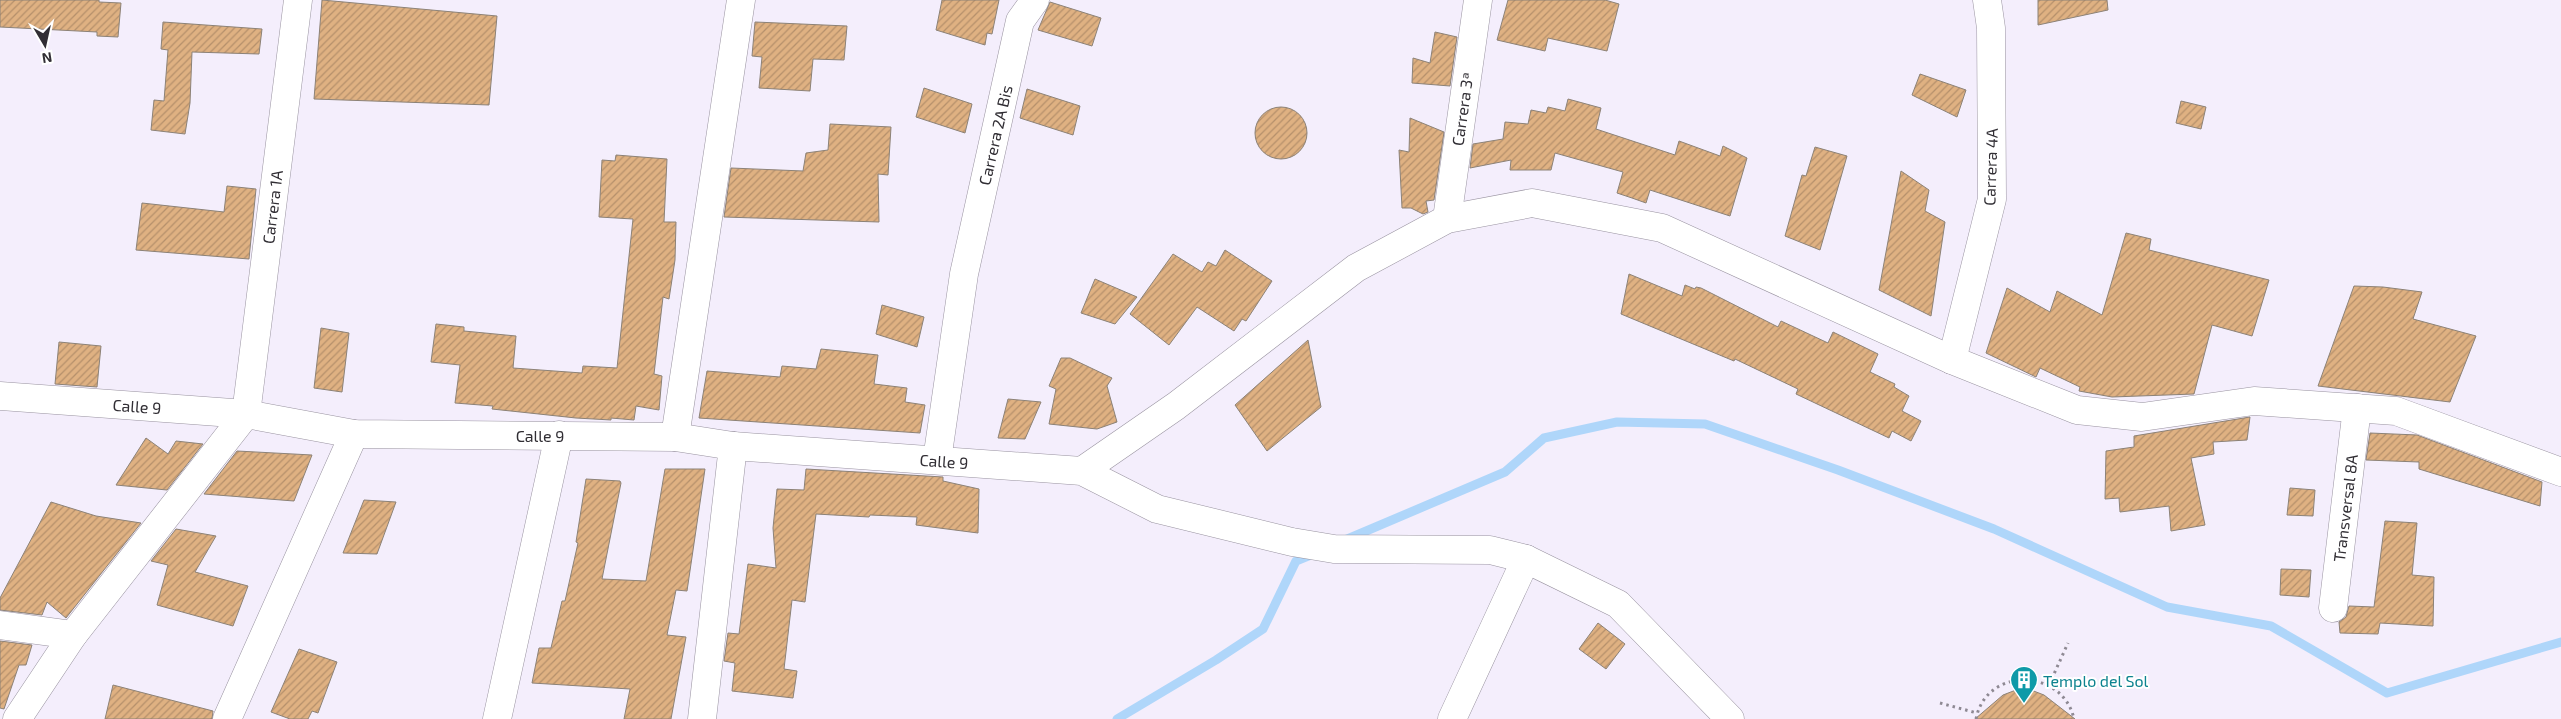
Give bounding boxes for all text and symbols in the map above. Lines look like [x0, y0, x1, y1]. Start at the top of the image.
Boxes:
north arrow [20, 20, 70, 70]
text: N [41, 49, 53, 68]
street label: Carrera 3ª [1447, 71, 1477, 147]
street label: Carrera 2A Bis [974, 83, 1016, 187]
street label: Carrera 4A [1979, 128, 2001, 206]
street label: Carrera 1A [258, 169, 286, 245]
street label: Calle 9 [112, 395, 162, 417]
street label: Calle 9 [516, 426, 564, 445]
street label: Calle 9 [919, 450, 969, 472]
street label: Transversal 8A [2329, 453, 2361, 563]
building icon: Templo del Sol [2009, 665, 2039, 704]
place label: Templo del Sol [2043, 671, 2149, 690]

